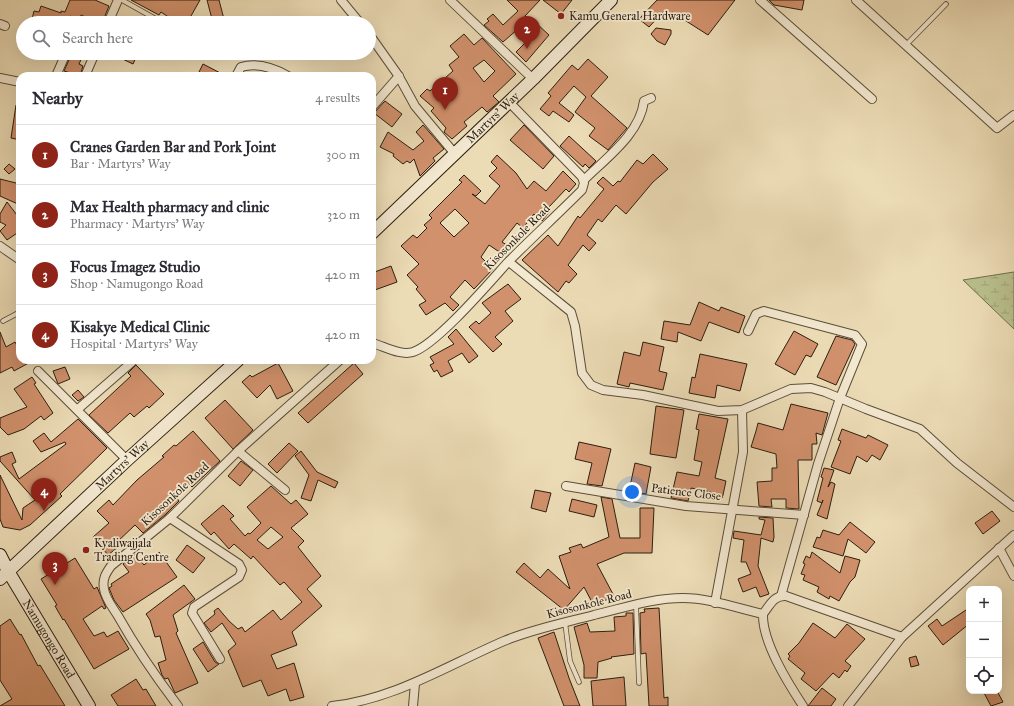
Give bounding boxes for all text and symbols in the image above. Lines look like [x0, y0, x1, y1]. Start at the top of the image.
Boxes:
place label: Kamu General Hardware [569, 9, 690, 23]
marker: Kamu General Hardware [556, 11, 566, 21]
search box [16, 16, 376, 60]
pin: 2 [514, 16, 540, 49]
icon: search [30, 27, 52, 49]
text: Search here [62, 29, 133, 47]
pin: 1 [432, 77, 458, 110]
text: Nearby [32, 88, 83, 109]
street label: Martyrs' Way [463, 89, 522, 146]
text: 4 results [315, 90, 360, 106]
text: Cranes Garden Bar and Pork Joint [70, 138, 276, 156]
text: 1 [42, 147, 48, 163]
text: 300 m [326, 147, 360, 163]
text: Bar · Martyrs' Way [70, 156, 171, 172]
text: Max Health pharmacy and clinic [70, 198, 269, 216]
street label: Kisosonkole Road [481, 201, 553, 273]
text: 2 [42, 207, 48, 223]
text: 320 m [327, 207, 360, 223]
text: Pharmacy · Martyrs' Way [70, 216, 205, 232]
text: Focus Imagez Studio [70, 258, 200, 276]
text: 3 [42, 267, 48, 283]
text: 420 m [325, 267, 360, 283]
text: Shop · Namugongo Road [70, 276, 203, 292]
text: Kisakye Medical Clinic [70, 318, 210, 336]
text: 4 [41, 327, 49, 343]
text: 420 m [325, 327, 360, 343]
text: Hospital · Martyrs' Way [70, 336, 198, 352]
street label: Martyrs' Way [92, 437, 152, 493]
street label: Kisosonkole Road [138, 459, 212, 529]
pin: 4 [31, 478, 57, 511]
street label: Patience Close [650, 481, 722, 503]
your location [622, 482, 642, 502]
place label: Kyaliwajjala Trading Centre [94, 536, 169, 565]
marker: Kyaliwajjala Trading Centre [81, 545, 91, 555]
pin: 3 [42, 552, 68, 585]
map controls [966, 586, 1002, 694]
button: + [966, 586, 1002, 622]
street label: Kisosonkole Road [545, 587, 633, 621]
street label: Namugongo Road [20, 597, 78, 681]
button: − [966, 622, 1002, 658]
button: locate [966, 658, 1002, 694]

